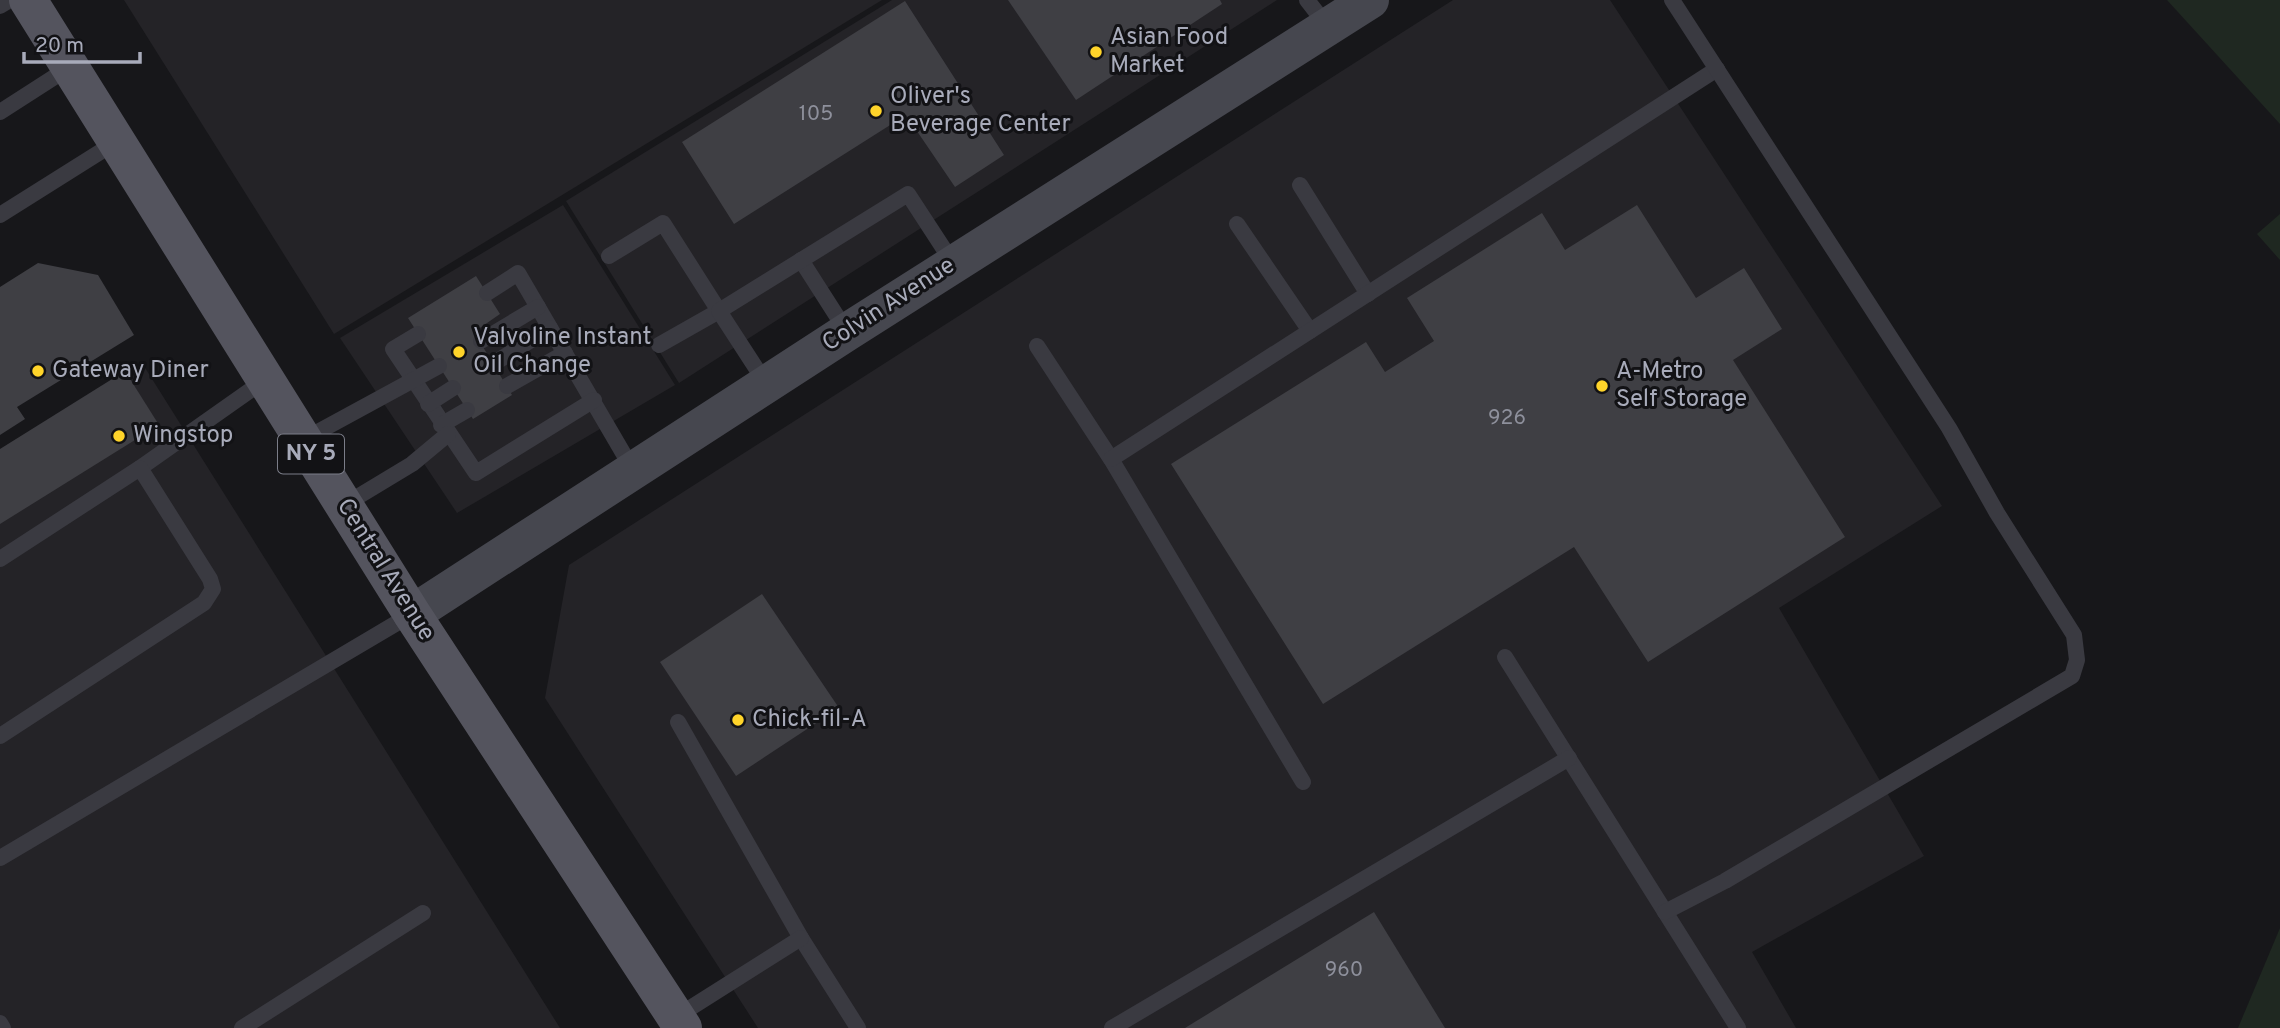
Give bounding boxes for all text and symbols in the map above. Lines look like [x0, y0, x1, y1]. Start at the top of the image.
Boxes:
scale bar [24, 21, 140, 65]
place label: Asian Food Market [1110, 23, 1228, 81]
text: 20 m [35, 33, 84, 60]
marker: Asian Food Market [1088, 44, 1104, 60]
place label: Oliver's Beverage Center [890, 82, 1071, 140]
house number: 105 [799, 101, 833, 128]
marker: Oliver's Beverage Center [868, 103, 884, 119]
street label: Colvin Avenue [817, 251, 961, 359]
place label: Valvoline Instant Oil Change [473, 323, 652, 381]
marker: Valvoline Instant Oil Change [451, 344, 467, 360]
place label: Gateway Diner [52, 356, 209, 386]
place label: A-Metro Self Storage [1616, 357, 1747, 415]
marker: Gateway Diner [30, 363, 46, 379]
marker: A-Metro Self Storage [1594, 378, 1610, 394]
house number: 926 [1488, 405, 1526, 432]
place label: Wingstop [133, 421, 233, 451]
marker: Wingstop [111, 428, 127, 444]
road number: NY 5 [278, 435, 344, 474]
street label: Central Avenue [329, 493, 441, 647]
place label: Chick-fil-A [752, 705, 867, 735]
marker: Chick-fil-A [730, 712, 746, 728]
house number: 960 [1325, 957, 1363, 984]

